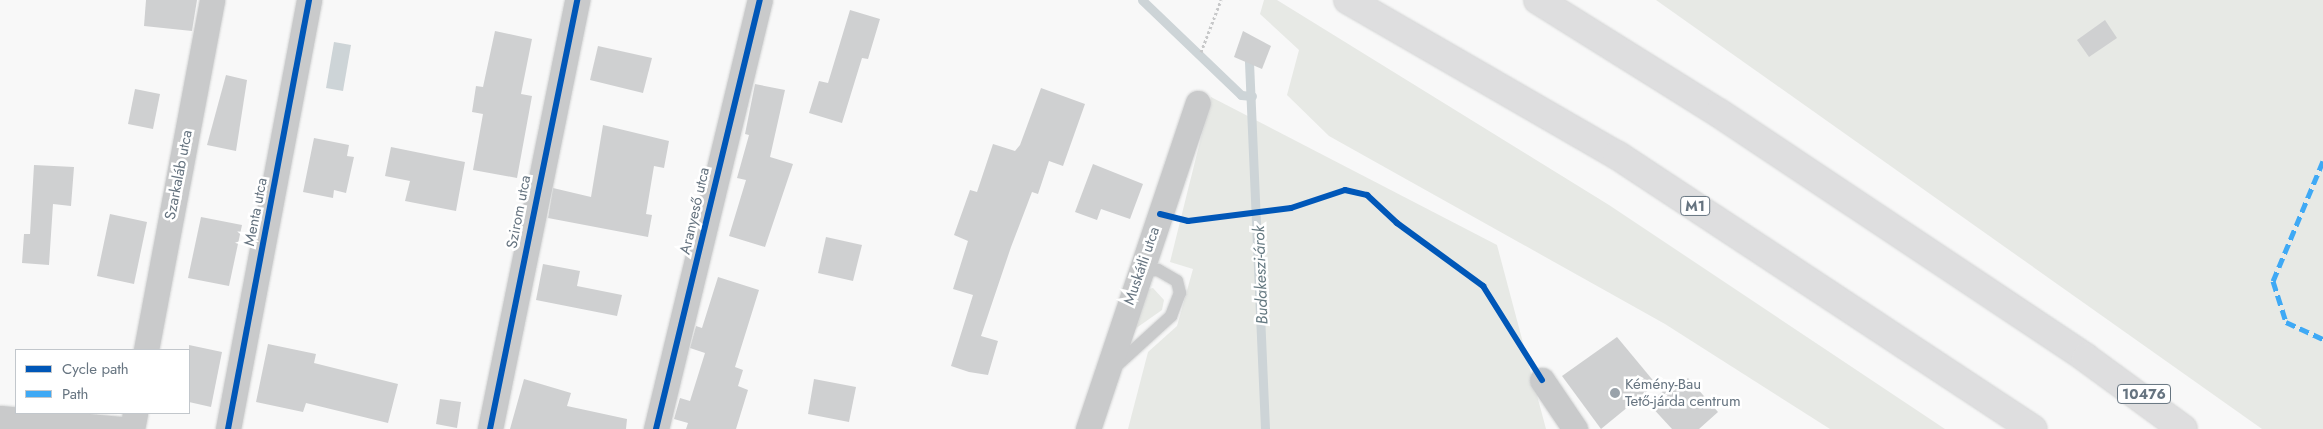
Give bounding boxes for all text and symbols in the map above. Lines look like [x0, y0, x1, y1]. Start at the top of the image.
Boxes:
street label: Szarkaláb utca [161, 129, 197, 221]
street label: Aranyeső utca [676, 166, 714, 256]
street label: Szirom utca [503, 174, 535, 250]
street label: Menta utca [241, 176, 271, 248]
road number: M1 [1680, 195, 1710, 218]
street label: Muskátli utca [1120, 225, 1164, 307]
water label: Budakeszi-árok [1250, 225, 1272, 325]
legend [15, 349, 190, 414]
text: Cycle path [62, 358, 129, 380]
place label: Kémény-Bau Tető-járda centrum [1625, 375, 1741, 410]
road number: 10476 [2116, 382, 2172, 406]
text: Path [62, 383, 88, 405]
marker: Kémény-Bau Tető-járda centrum [1609, 387, 1621, 399]

